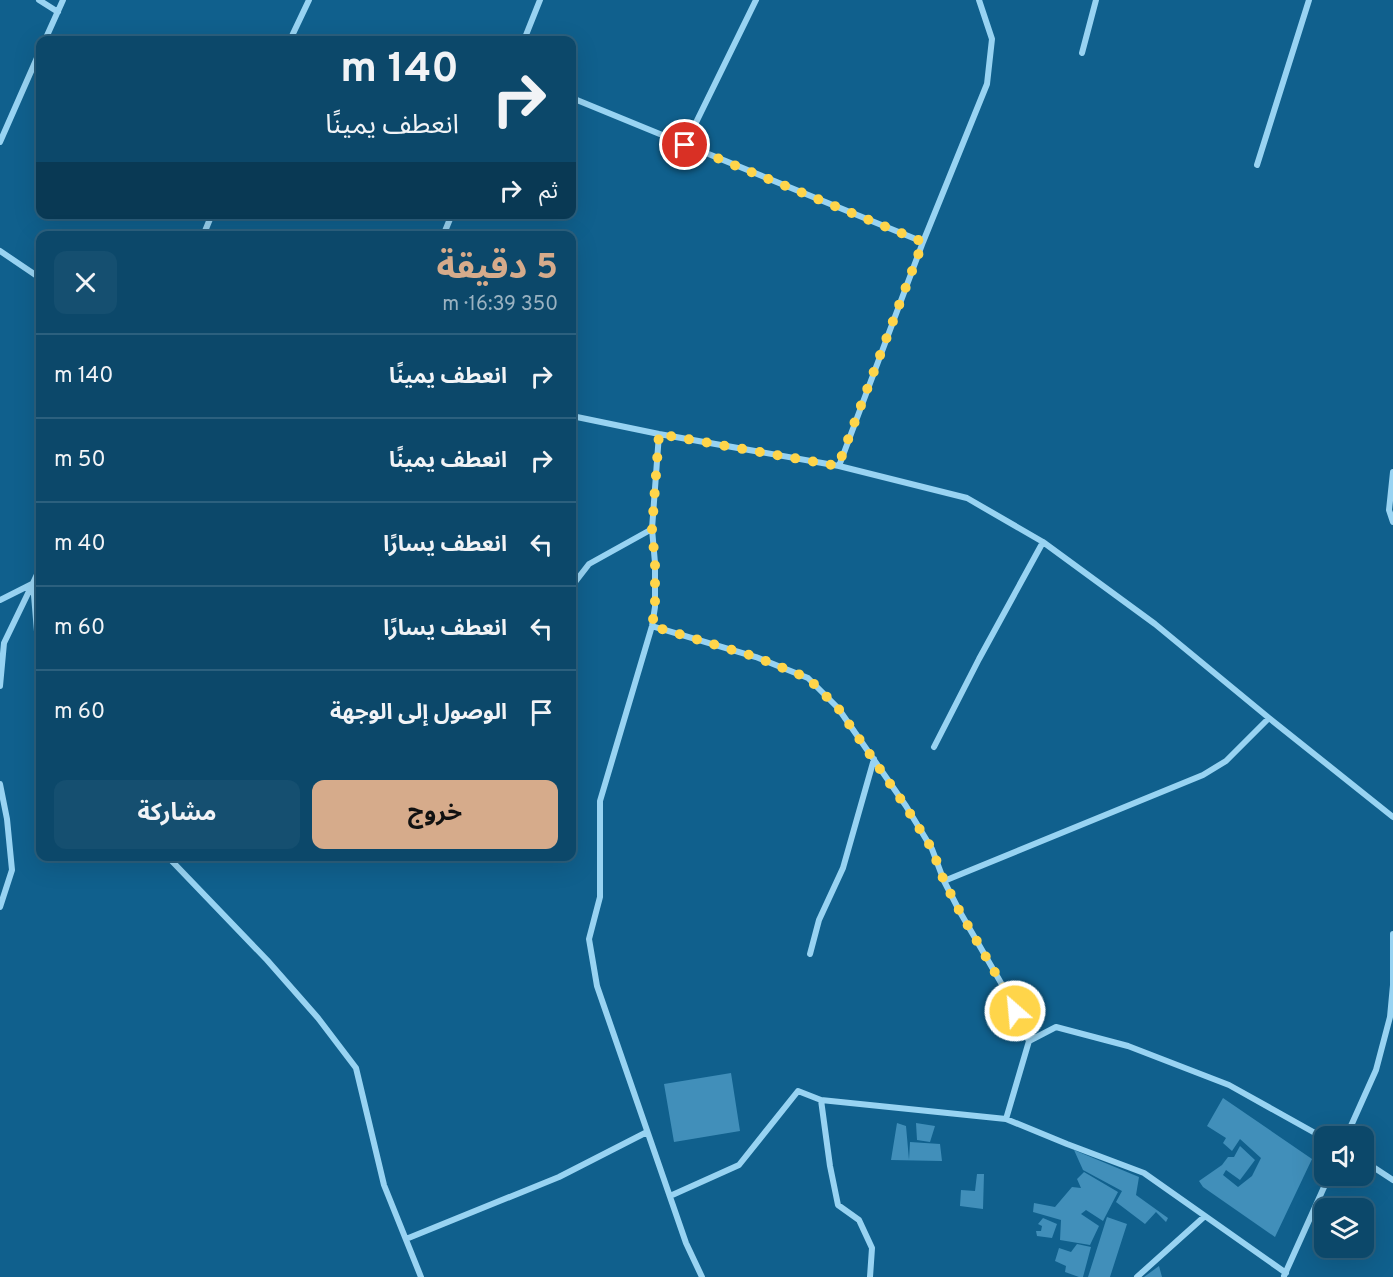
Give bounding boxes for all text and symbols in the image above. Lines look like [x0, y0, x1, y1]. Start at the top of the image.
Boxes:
text: 140 m [340, 44, 459, 97]
icon: right [480, 60, 558, 138]
text: انعطف يمينًا [325, 109, 459, 143]
pin [659, 119, 710, 170]
icon: arrive [668, 128, 701, 161]
icon: right [494, 174, 527, 207]
text: ثم [539, 179, 558, 206]
text: 5 دقيقة [436, 246, 558, 292]
button: close [54, 251, 117, 314]
text: 350 m · 16:39 [442, 292, 558, 318]
icon: right [525, 360, 558, 393]
text: 140 m [54, 363, 113, 390]
text: انعطف يمينًا [389, 364, 507, 391]
icon: right [525, 444, 558, 477]
text: 50 m [54, 447, 106, 474]
text: انعطف يمينًا [389, 448, 507, 475]
icon: left [525, 528, 558, 561]
text: 40 m [54, 531, 106, 558]
text: انعطف يسارًا [383, 532, 507, 559]
icon: left [525, 612, 558, 645]
text: 60 m [54, 615, 105, 642]
text: انعطف يسارًا [383, 616, 507, 643]
icon: arrive [525, 696, 558, 729]
text: 60 m [54, 699, 105, 726]
text: الوصول إلى الوجهة [330, 700, 507, 727]
button: مشاركة [54, 780, 300, 849]
button: خروج [312, 780, 558, 849]
position arrow [983, 979, 1047, 1043]
map controls [1314, 1126, 1374, 1258]
button: sound [1314, 1126, 1374, 1186]
button: layers [1314, 1198, 1374, 1258]

